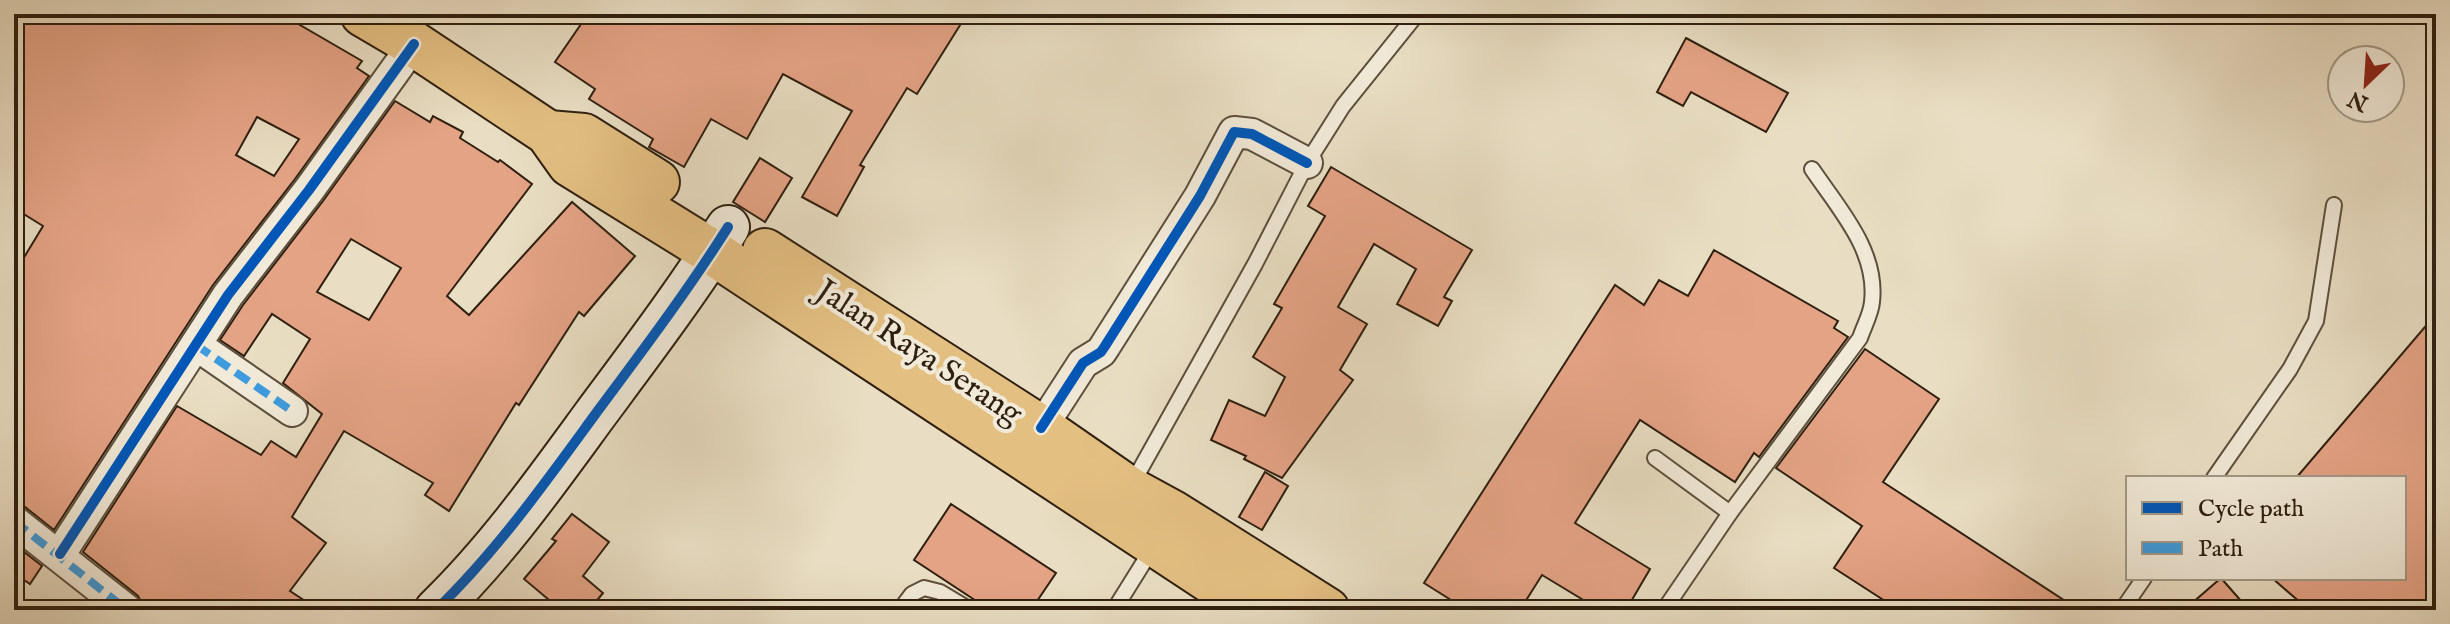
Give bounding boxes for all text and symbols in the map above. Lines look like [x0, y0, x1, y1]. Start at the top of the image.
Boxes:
north arrow [2326, 44, 2406, 124]
text: N [2344, 84, 2374, 117]
street label: Jalan Raya Serang [805, 270, 1030, 435]
legend [2126, 476, 2406, 580]
text: Cycle path [2198, 494, 2304, 525]
text: Path [2198, 534, 2243, 565]

